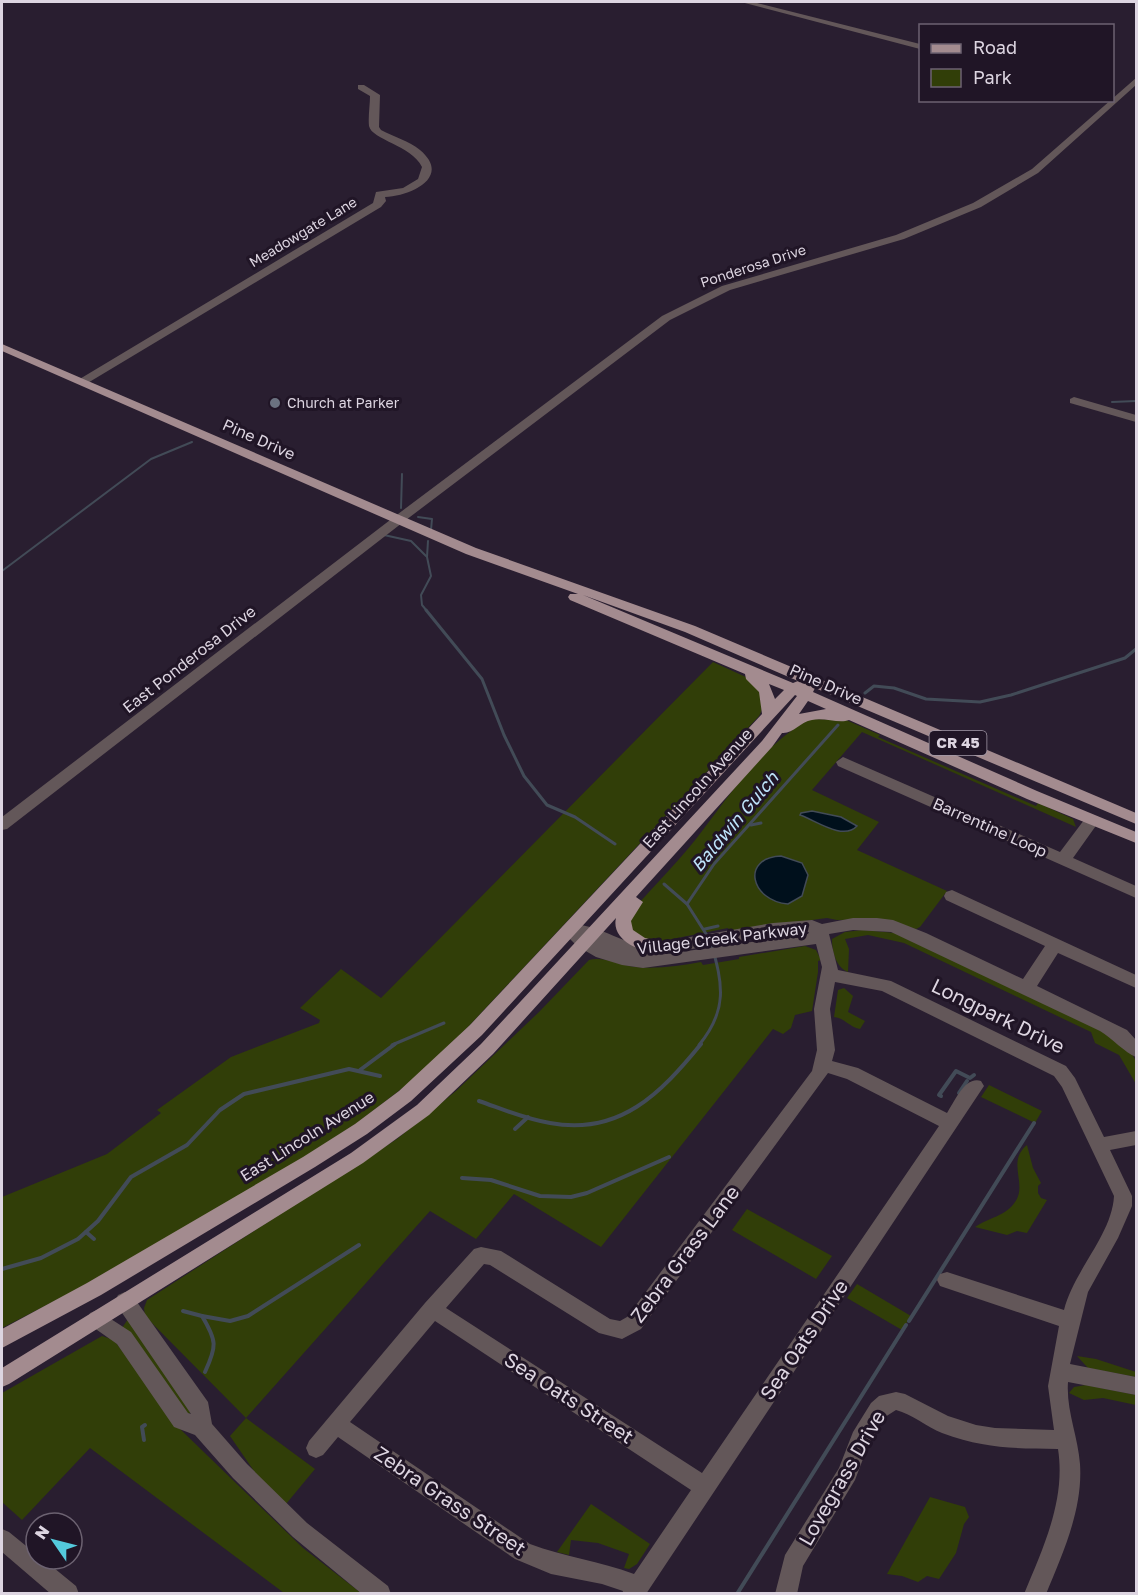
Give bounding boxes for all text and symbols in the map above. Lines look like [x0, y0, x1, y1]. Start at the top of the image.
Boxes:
legend [919, 24, 1114, 102]
text: Road [973, 36, 1017, 58]
text: Park [973, 66, 1012, 88]
street label: Meadowgate Lane [246, 193, 360, 270]
street label: Ponderosa Drive [698, 240, 808, 291]
place label: Church at Parker [287, 394, 400, 411]
marker: Church at Parker [268, 396, 282, 410]
street label: Pine Drive [220, 414, 298, 464]
street label: East Ponderosa Drive [119, 601, 259, 717]
street label: Pine Drive [787, 659, 865, 709]
street label: East Lincoln Avenue [638, 724, 756, 852]
road number: CR 45 [930, 731, 986, 755]
water label: Baldwin Gulch [686, 766, 783, 876]
street label: Barrentine Loop [930, 793, 1050, 861]
street label: Village Creek Parkway [636, 918, 808, 958]
street label: Longpark Drive [928, 973, 1069, 1058]
street label: East Lincoln Avenue [236, 1087, 378, 1185]
street label: Zebra Grass Lane [625, 1180, 744, 1327]
street label: Sea Oats Drive [754, 1275, 852, 1404]
street label: Sea Oats Street [500, 1346, 639, 1448]
street label: Lovegrass Drive [793, 1406, 890, 1549]
street label: Zebra Grass Street [370, 1441, 531, 1560]
north arrow [24, 1511, 84, 1571]
text: N [30, 1522, 53, 1543]

